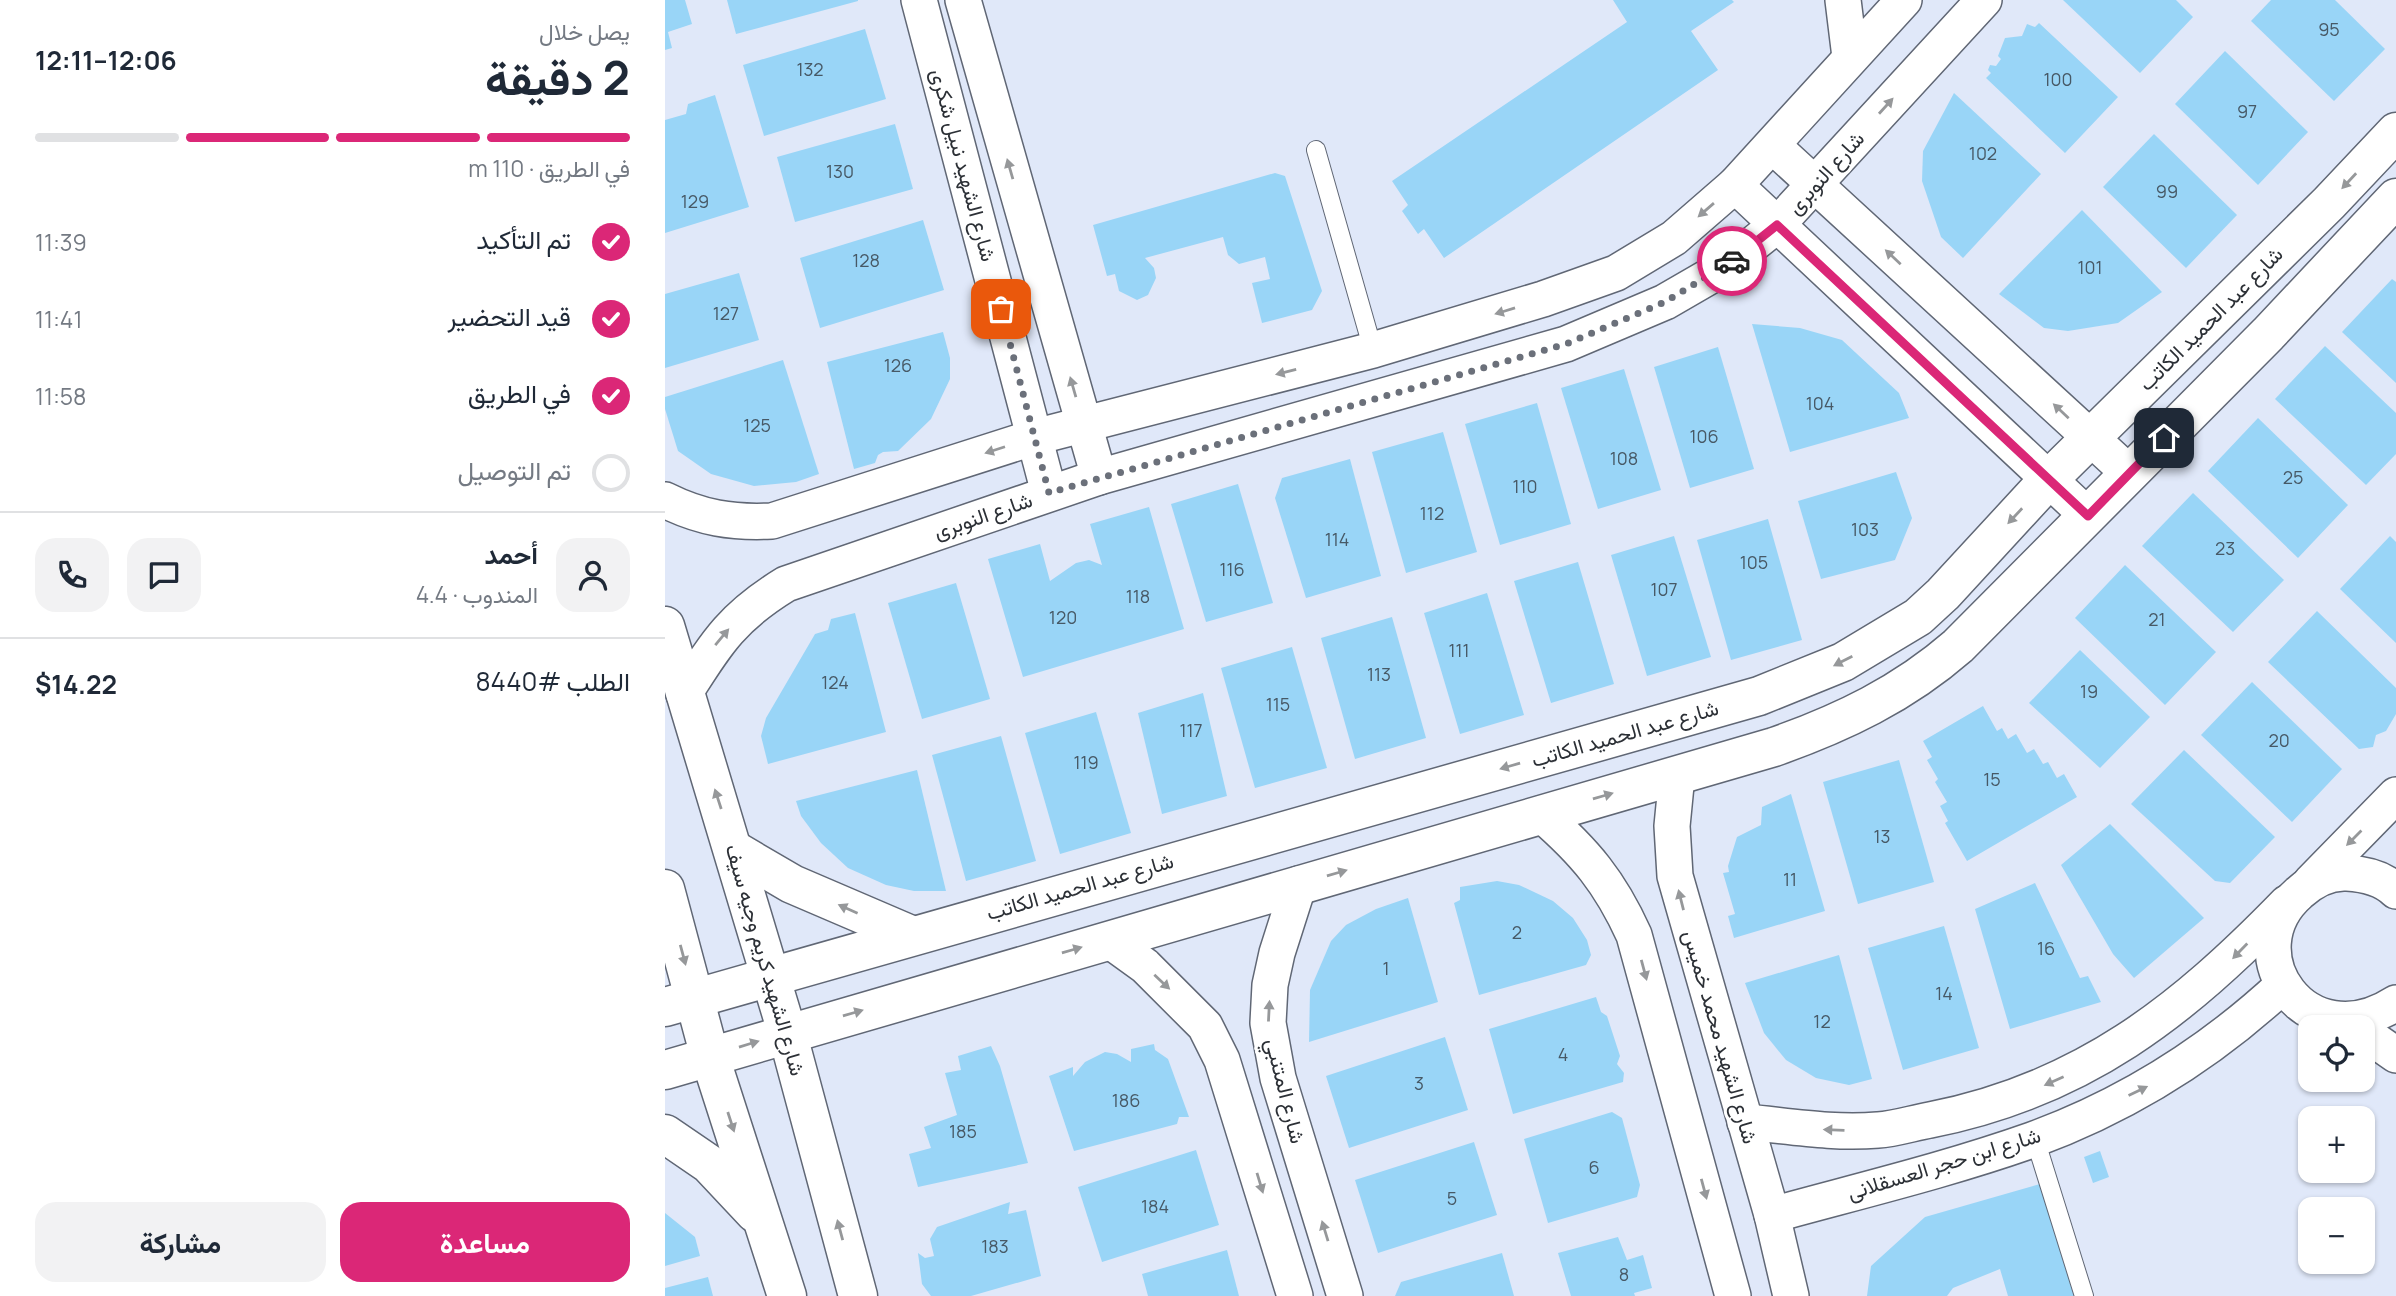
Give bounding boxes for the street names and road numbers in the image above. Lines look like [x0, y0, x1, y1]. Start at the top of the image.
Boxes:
street label: شارع الشهيد نبيل شكرى [924, 65, 1003, 265]
street label: شارع النوبرى [1780, 125, 1871, 221]
street label: شارع عبد الحميد الكاتب [2132, 240, 2289, 397]
street label: شارع النوبرى [929, 485, 1036, 546]
street label: شارع عبد الحميد الكاتب [1528, 693, 1722, 774]
street label: شارع الشهيد كريم وجيه سيف [718, 841, 812, 1079]
street label: شارع عبد الحميد الكاتب [983, 846, 1177, 927]
street label: شارع الشهيد محمد خميس [1676, 927, 1765, 1147]
street label: شارع المتنبي [1256, 1035, 1313, 1147]
street label: شارع ابن حجر العسقلانى [1844, 1120, 2044, 1207]

